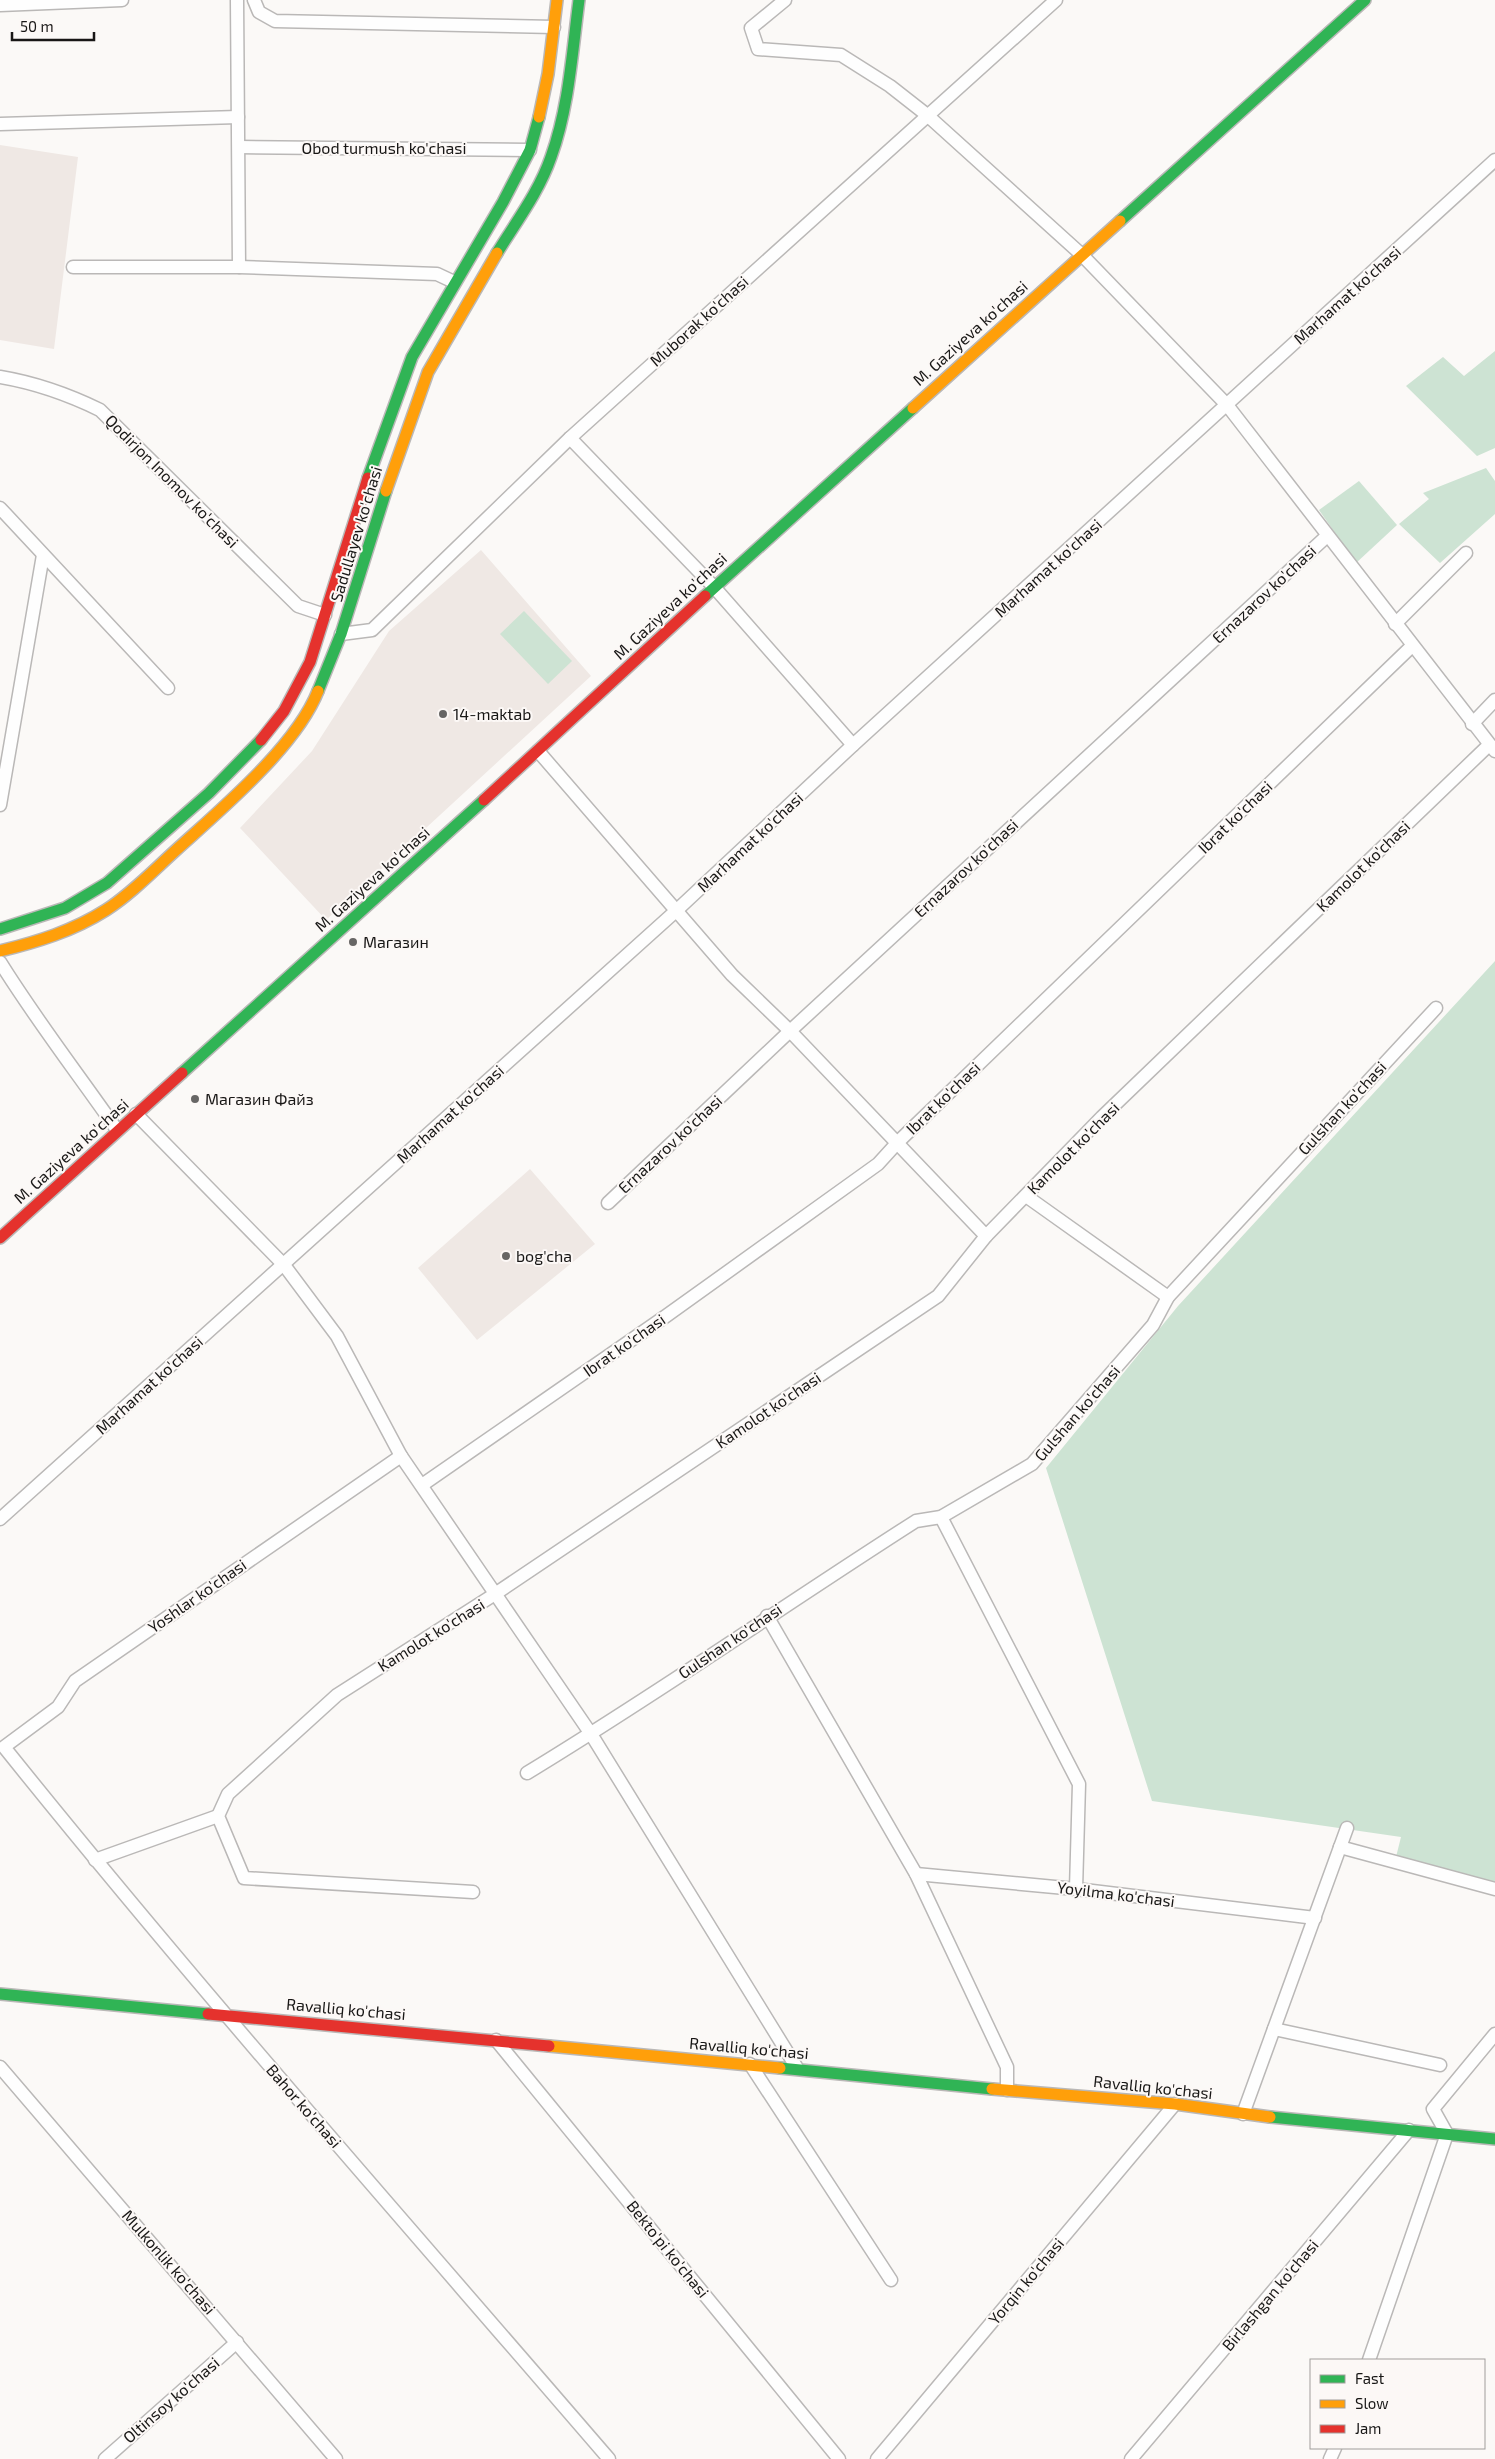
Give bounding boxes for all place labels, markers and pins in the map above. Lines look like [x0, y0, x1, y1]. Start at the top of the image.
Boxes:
place label: 14-maktab [453, 704, 531, 723]
marker: 14-maktab [437, 708, 449, 720]
place label: Магазин [363, 932, 429, 951]
marker: Магазин [347, 936, 359, 948]
place label: Магазин Файз [205, 1089, 314, 1108]
marker: Магазин Файз [189, 1093, 201, 1105]
place label: bog'cha [516, 1246, 572, 1265]
marker: bog'cha [500, 1250, 512, 1262]

